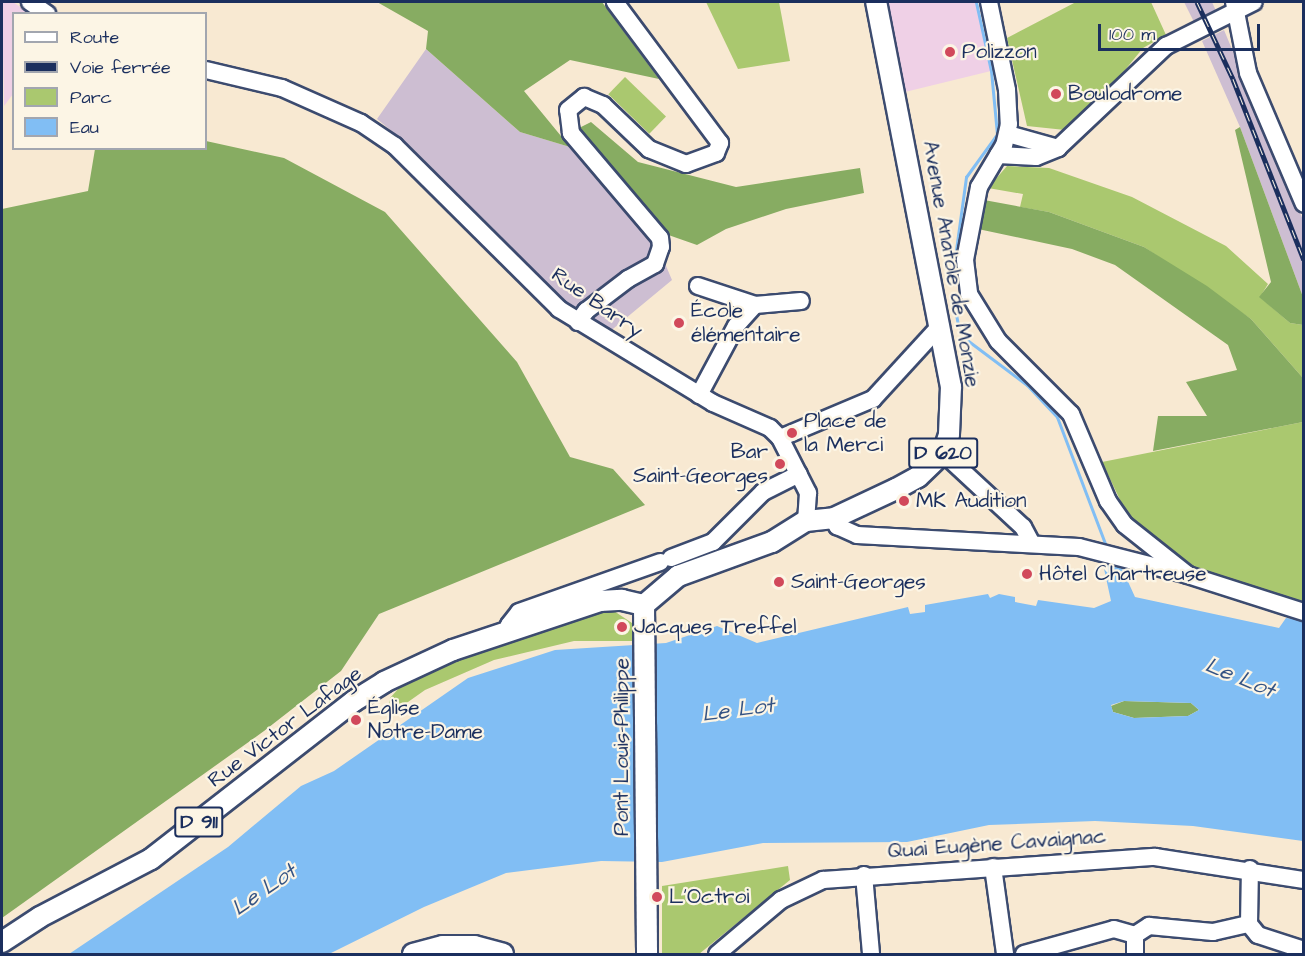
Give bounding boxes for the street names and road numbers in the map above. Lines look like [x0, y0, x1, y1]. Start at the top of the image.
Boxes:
street label: Avenue Anatole de Monzie [917, 139, 985, 389]
street label: Rue Barry [546, 262, 648, 344]
road number: D 620 [907, 436, 979, 470]
street label: Pont Louis-Philippe [609, 658, 635, 836]
street label: Rue Victor Lafage [203, 661, 367, 793]
road number: D 911 [174, 805, 224, 839]
street label: Quai Eugène Cavaignac [887, 824, 1107, 864]

